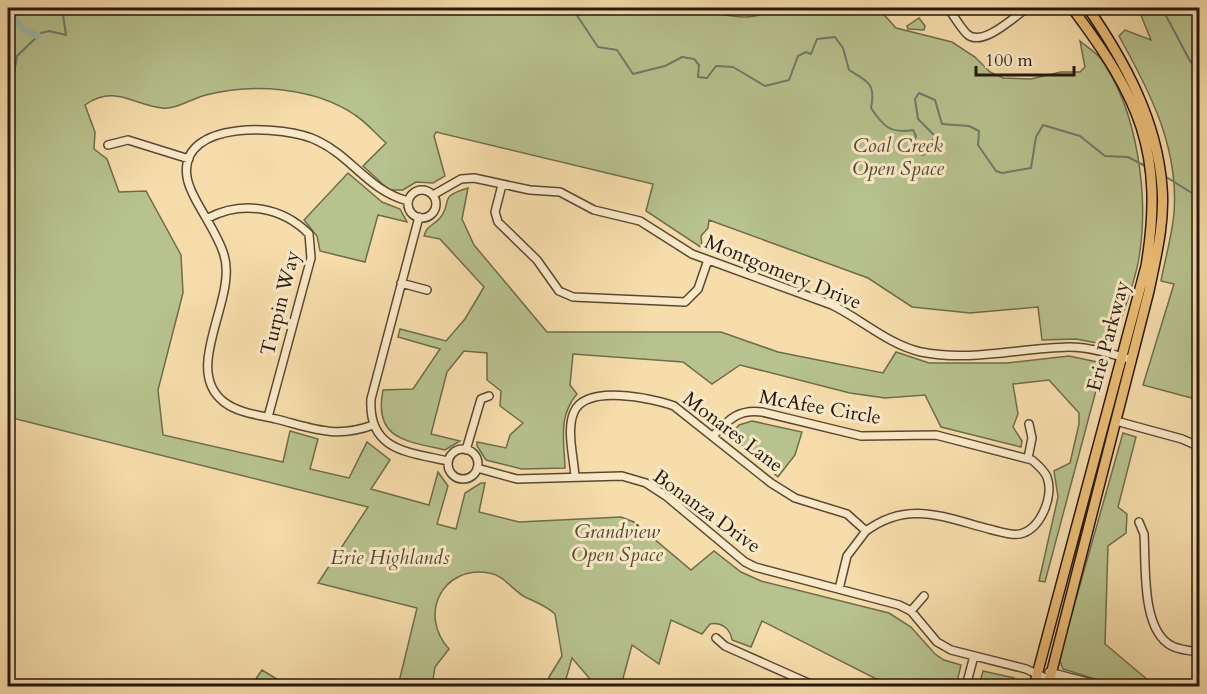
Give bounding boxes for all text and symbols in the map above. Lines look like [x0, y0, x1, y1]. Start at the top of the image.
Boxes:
scale bar [976, 39, 1074, 77]
text: 100 m [985, 48, 1033, 73]
park label: Coal Creek Open Space [852, 132, 944, 182]
street label: Montgomery Drive [701, 228, 865, 316]
street label: Turpin Way [254, 247, 306, 358]
street label: Erie Parkway [1080, 277, 1136, 394]
street label: McAfee Circle [757, 383, 883, 431]
street label: Monares Lane [677, 385, 789, 479]
street label: Bonanza Drive [648, 463, 766, 559]
park label: Grandview Open Space [571, 518, 663, 568]
park label: Erie Highlands [331, 544, 450, 571]

